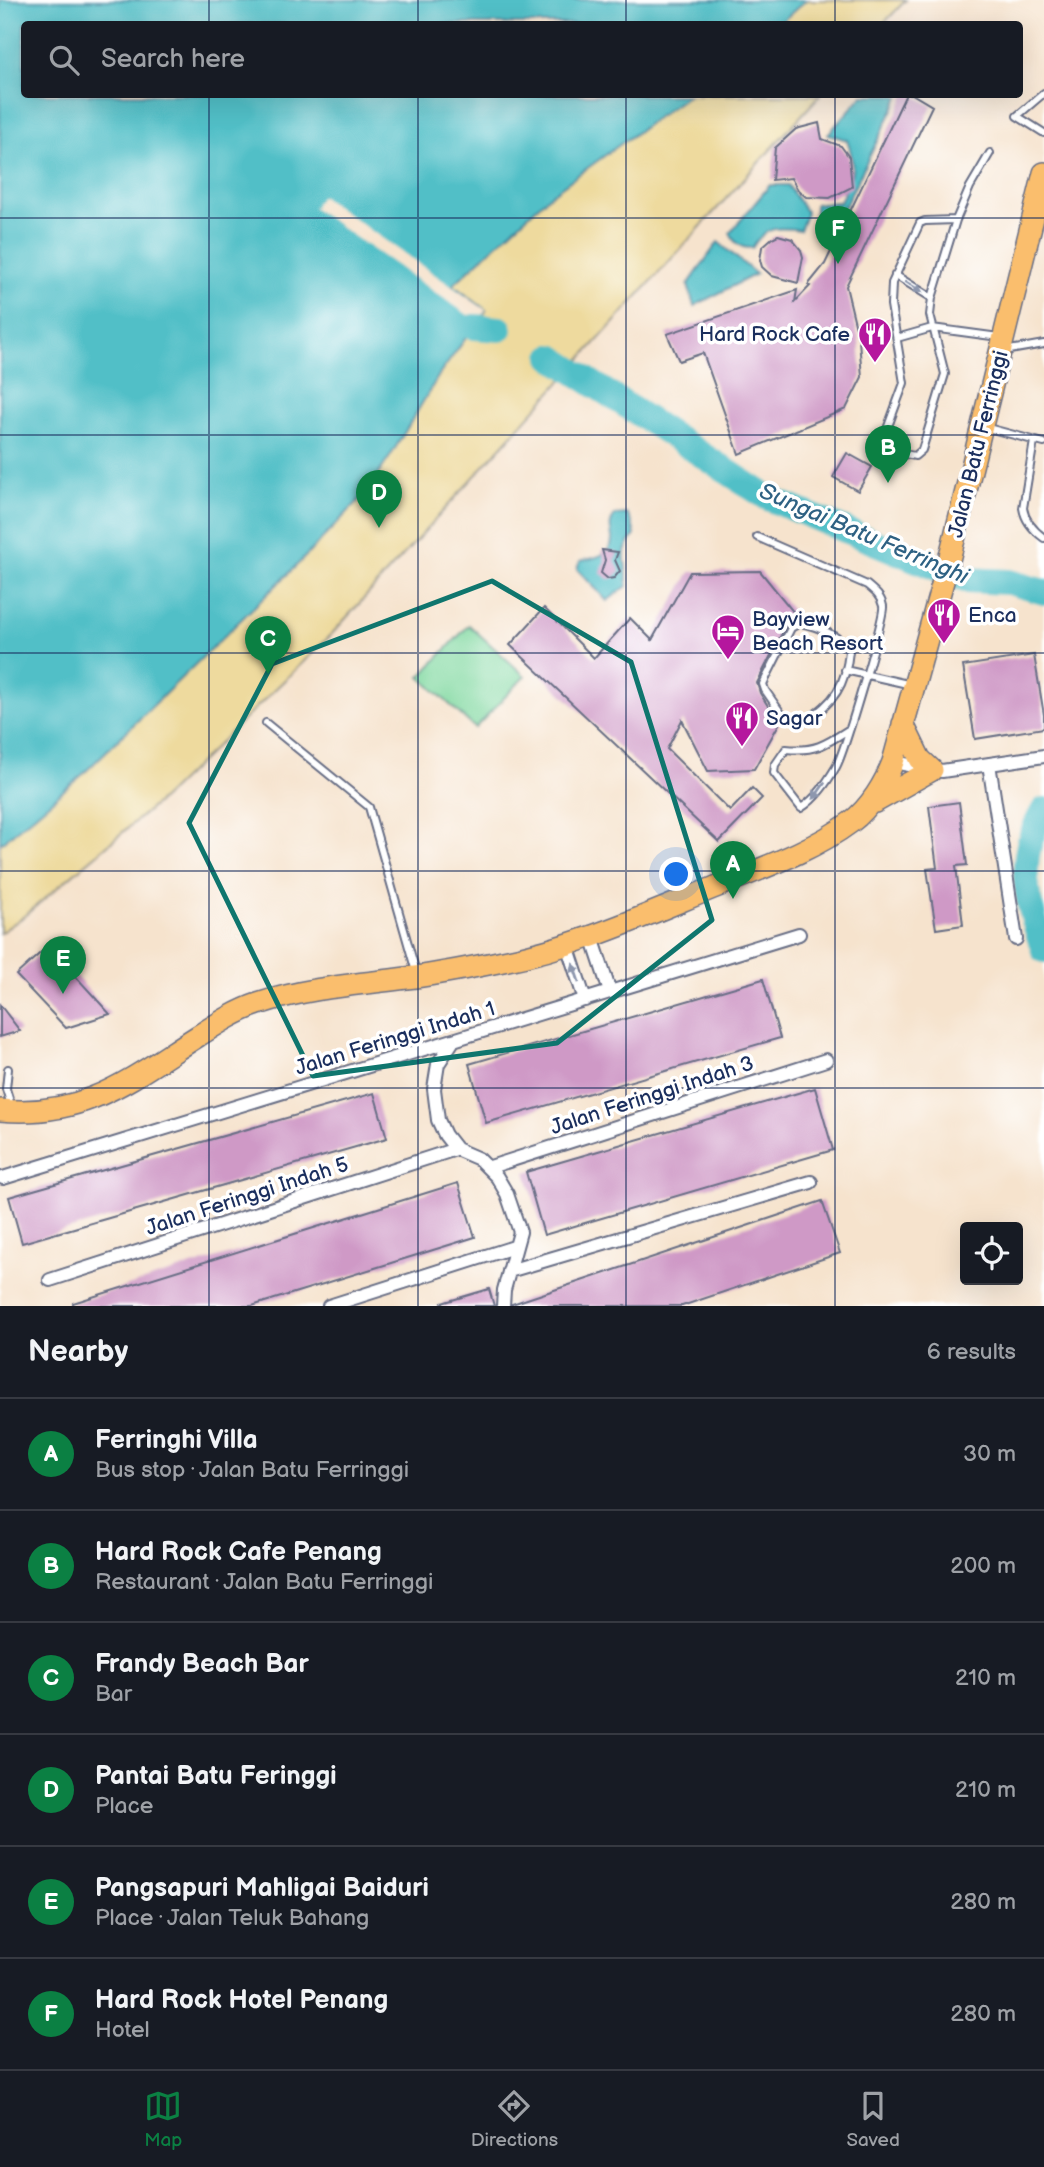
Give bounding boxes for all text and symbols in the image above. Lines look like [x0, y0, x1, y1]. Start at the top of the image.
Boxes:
search box [21, 21, 1023, 98]
icon: search [45, 41, 83, 79]
text: Search here [101, 44, 245, 75]
pin: F [815, 206, 861, 264]
one-way arrow [904, 280, 923, 293]
restaurant icon: Hard Rock Cafe [856, 315, 894, 364]
place label: Hard Rock Cafe [699, 322, 850, 347]
street label: Jalan Batu Ferringgi [943, 348, 1014, 540]
pin: B [865, 425, 911, 483]
pin: D [356, 470, 402, 528]
water label: Sungai Batu Ferringhi [755, 477, 973, 591]
restaurant icon: Enca [925, 596, 963, 645]
place label: Enca [968, 603, 1017, 628]
place label: Bayview Beach Resort [752, 607, 884, 656]
hotel icon: Bayview Beach Resort [709, 612, 747, 661]
pin: C [245, 616, 291, 674]
restaurant icon: Sagar [723, 699, 761, 748]
place label: Sagar [766, 706, 823, 731]
one-way arrow [812, 782, 826, 800]
pin: A [710, 841, 756, 899]
your location [659, 857, 693, 891]
pin: E [40, 936, 86, 994]
one-way arrow [570, 962, 581, 983]
street label: Jalan Feringgi Indah 1 [292, 996, 498, 1081]
street label: Jalan Feringgi Indah 3 [547, 1051, 757, 1140]
street label: Jalan Feringgi Indah 5 [143, 1152, 352, 1241]
map controls [960, 1222, 1023, 1285]
button: locate [960, 1222, 1023, 1285]
text: Nearby [28, 1334, 128, 1370]
text: 6 results [927, 1338, 1016, 1366]
text: Ferringhi Villa [95, 1425, 258, 1456]
text: A [44, 1440, 58, 1468]
text: 30 m [963, 1440, 1016, 1468]
text: Bus stop · Jalan Batu Ferringgi [95, 1456, 409, 1484]
text: Hard Rock Cafe Penang [95, 1537, 382, 1568]
text: B [43, 1552, 59, 1580]
text: 200 m [950, 1552, 1016, 1580]
text: Restaurant · Jalan Batu Ferringgi [95, 1568, 433, 1596]
text: Frandy Beach Bar [95, 1649, 309, 1680]
text: C [43, 1664, 59, 1692]
text: 210 m [955, 1664, 1016, 1692]
text: Bar [95, 1680, 132, 1708]
text: Pantai Batu Feringgi [95, 1761, 337, 1792]
text: D [43, 1776, 59, 1804]
text: 210 m [955, 1776, 1016, 1804]
text: Place [95, 1792, 153, 1820]
text: Pangsapuri Mahligai Baiduri [95, 1873, 429, 1904]
text: E [44, 1888, 58, 1916]
text: 280 m [950, 1888, 1016, 1916]
text: Place · Jalan Teluk Bahang [95, 1904, 369, 1932]
text: Hard Rock Hotel Penang [95, 1985, 388, 2016]
text: F [44, 2000, 58, 2028]
text: 280 m [950, 2000, 1016, 2028]
text: Hotel [95, 2016, 150, 2044]
tab: Map [144, 2087, 182, 2152]
tab: Directions [471, 2087, 558, 2152]
tab: Saved [846, 2087, 900, 2152]

